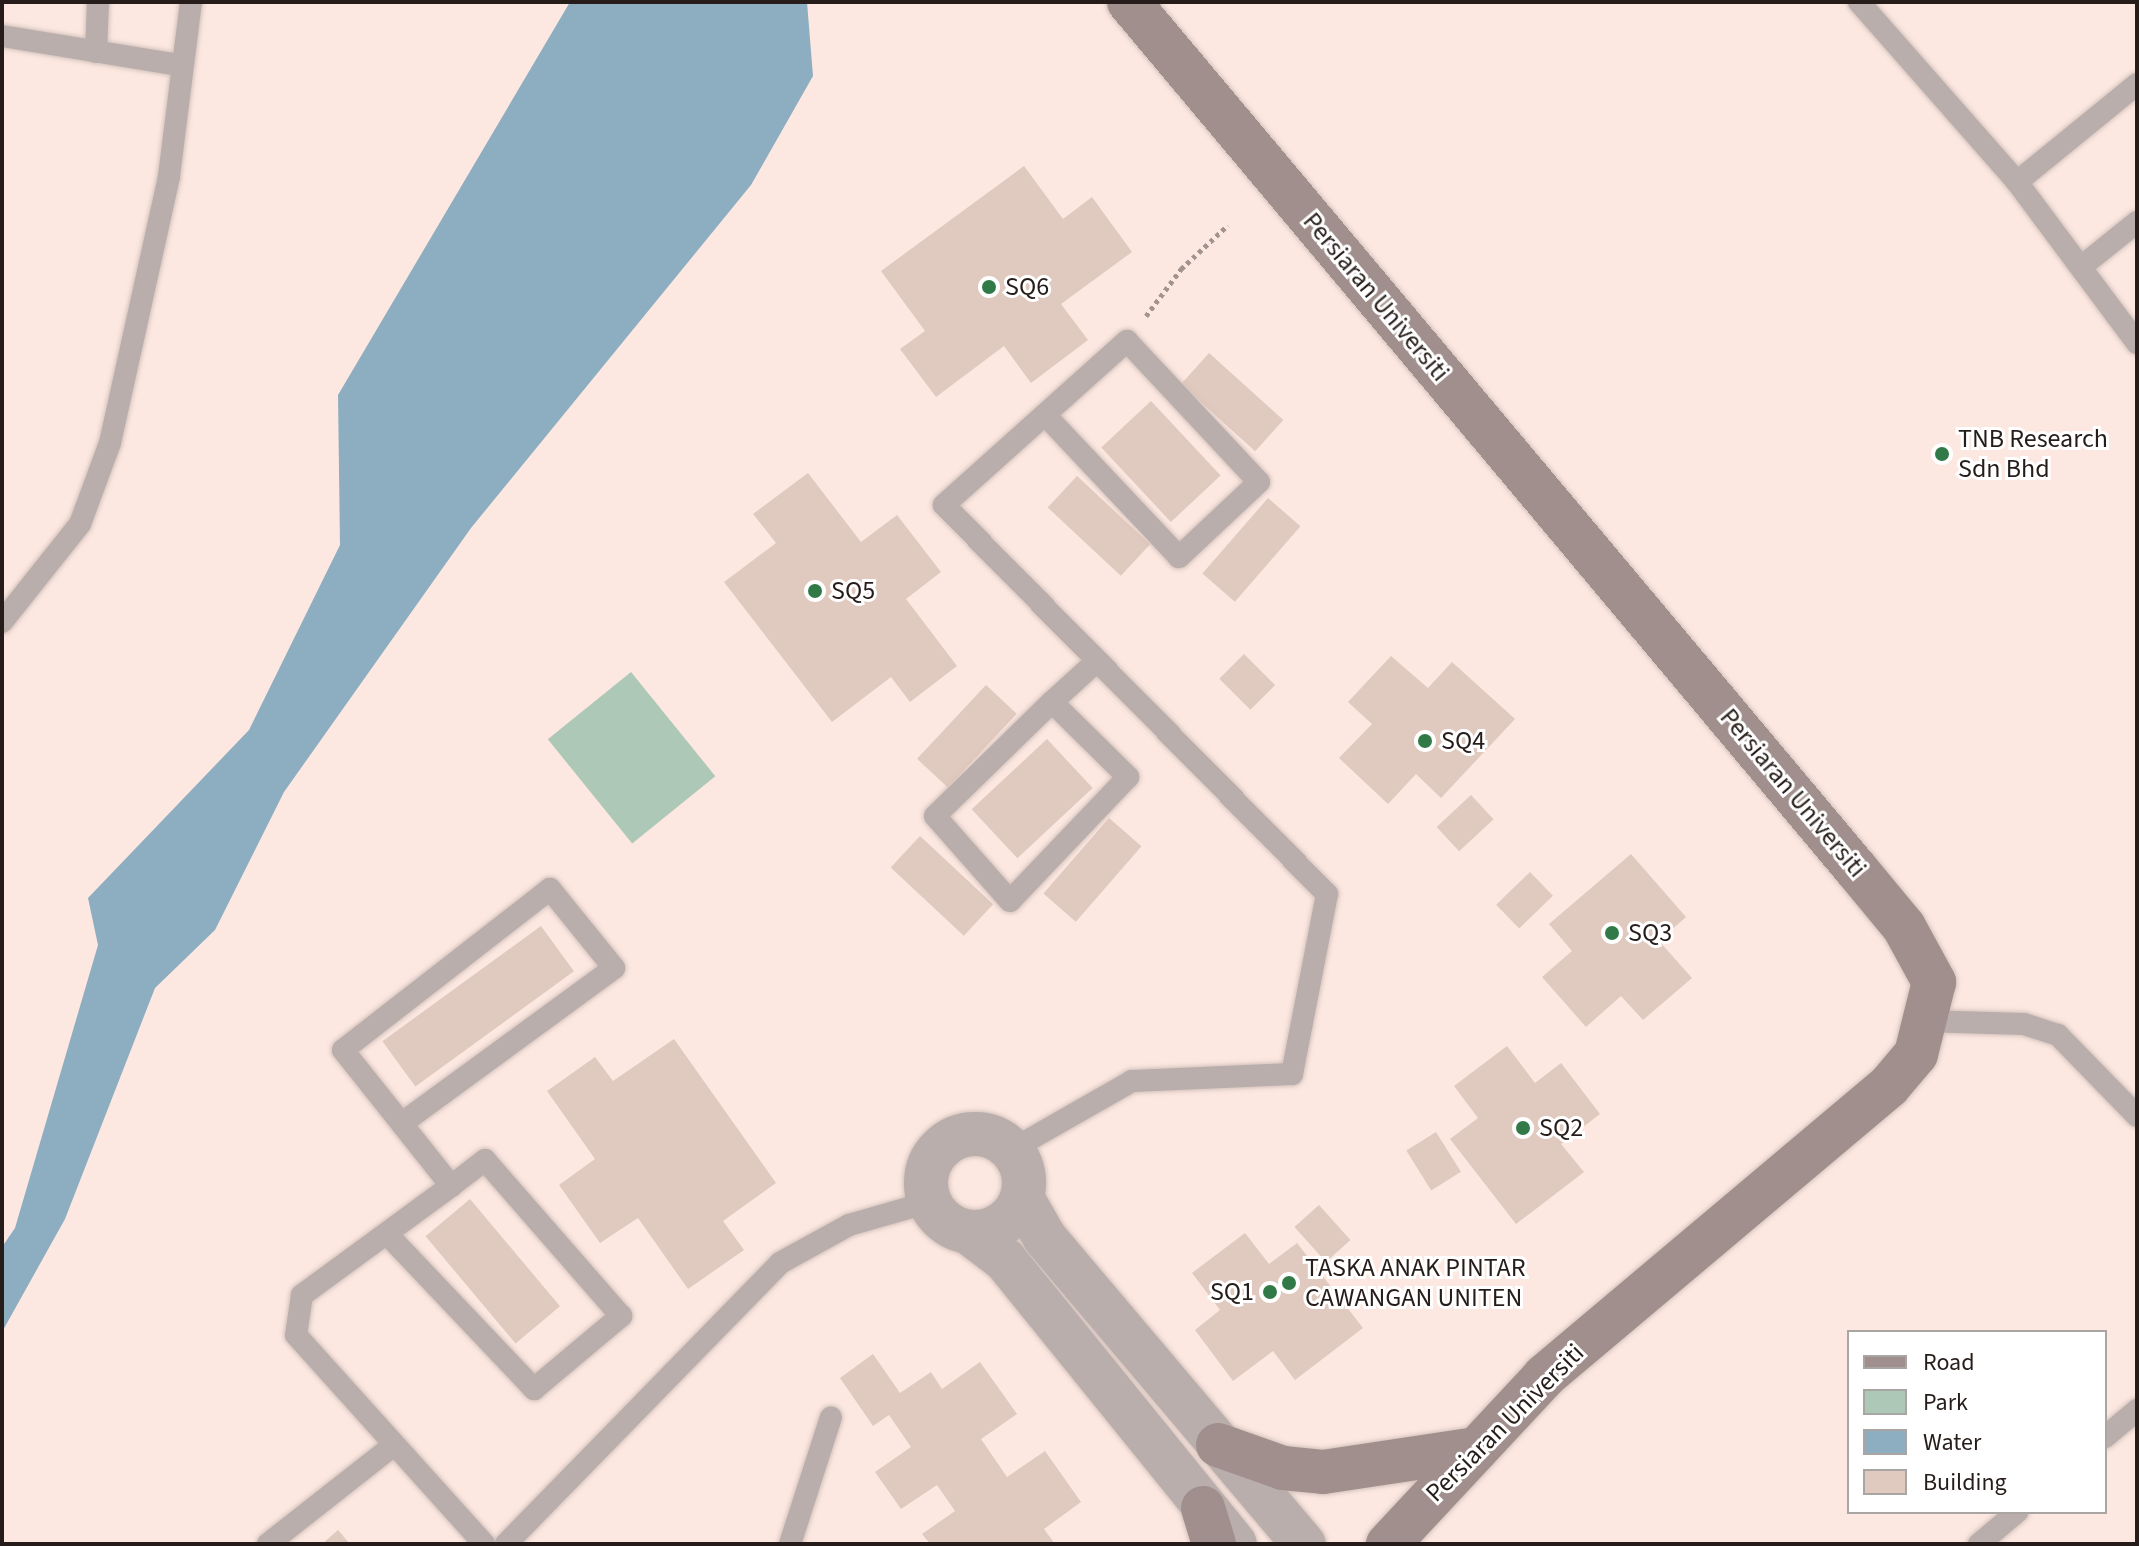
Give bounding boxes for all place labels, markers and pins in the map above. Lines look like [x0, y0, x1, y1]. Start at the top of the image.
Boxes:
place label: SQ6 [1005, 271, 1049, 303]
marker: SQ6 [980, 278, 998, 296]
place label: TNB Research Sdn Bhd [1958, 423, 2108, 484]
marker: TNB Research Sdn Bhd [1933, 445, 1951, 463]
place label: SQ5 [831, 575, 875, 607]
marker: SQ5 [806, 582, 824, 600]
place label: SQ4 [1441, 725, 1485, 757]
marker: SQ4 [1416, 732, 1434, 750]
place label: SQ3 [1628, 917, 1672, 949]
marker: SQ3 [1603, 924, 1621, 942]
place label: SQ2 [1539, 1112, 1583, 1144]
marker: SQ2 [1514, 1119, 1532, 1137]
place label: TASKA ANAK PINTAR CAWANGAN UNITEN [1305, 1252, 1526, 1314]
marker: TASKA ANAK PINTAR CAWANGAN UNITEN [1280, 1274, 1298, 1292]
place label: SQ1 [1210, 1276, 1254, 1308]
marker: SQ1 [1261, 1283, 1279, 1301]

